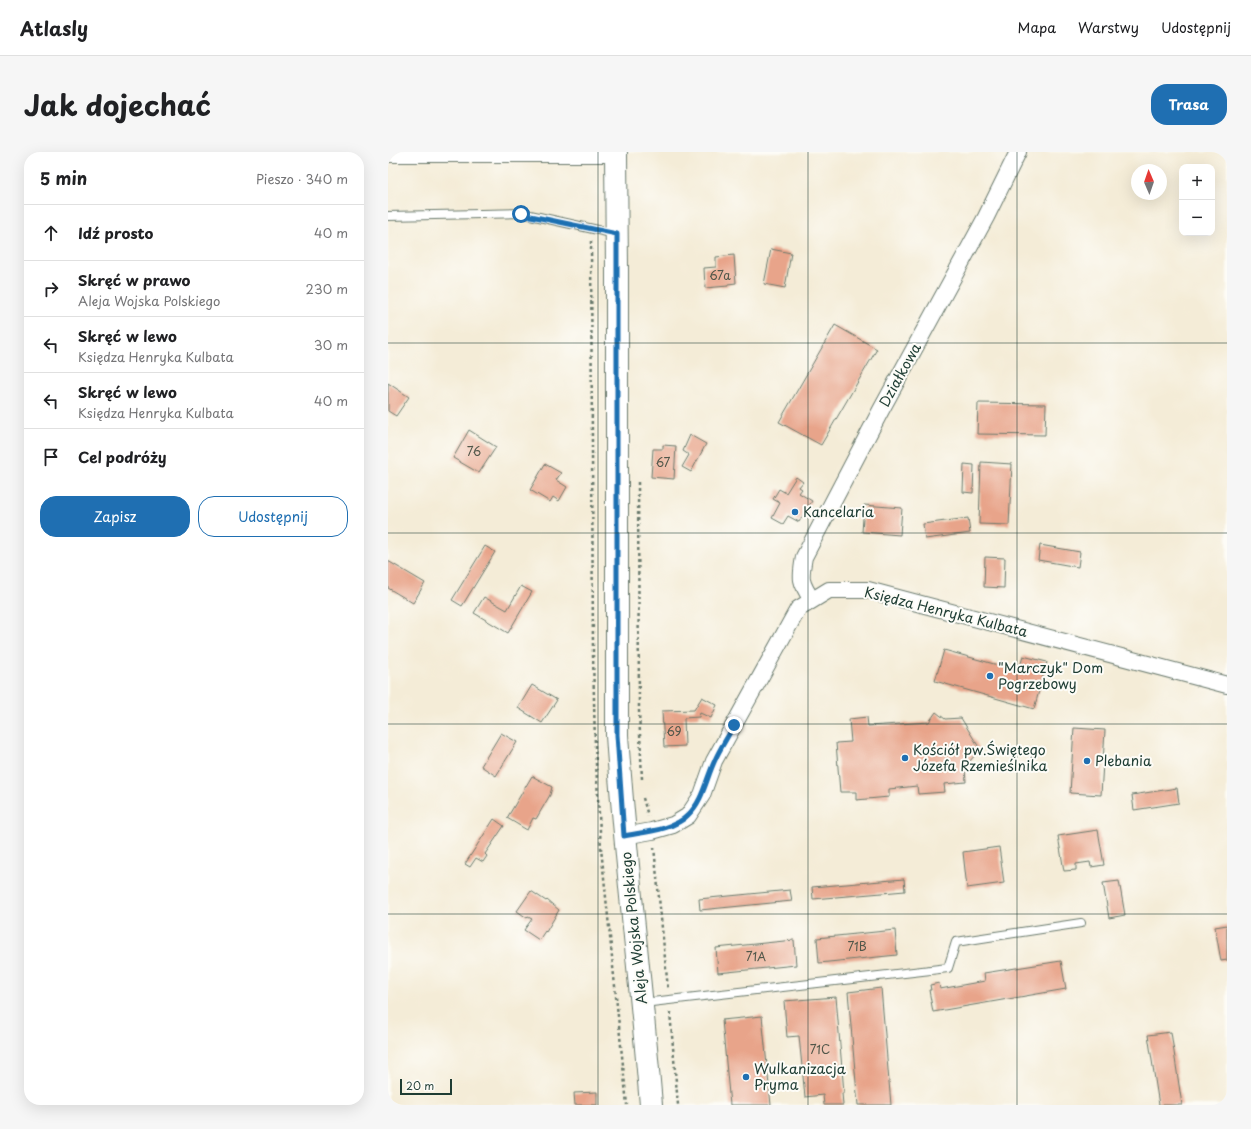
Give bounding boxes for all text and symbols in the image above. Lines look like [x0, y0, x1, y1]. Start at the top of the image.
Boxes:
text: Atlasly [20, 14, 88, 42]
text: Mapa [1018, 17, 1056, 38]
text: Warstwy [1078, 17, 1139, 38]
text: Udostępnij [1161, 17, 1231, 38]
text: Jak dojechać [24, 83, 211, 126]
button: Trasa [1151, 84, 1227, 125]
north arrow [1131, 164, 1167, 200]
map controls [1179, 164, 1215, 236]
button: + [1179, 164, 1215, 200]
text: 5 min [40, 165, 87, 191]
text: Pieszo · 340 m [256, 169, 348, 188]
button: − [1179, 200, 1215, 236]
route start [512, 205, 530, 223]
text: Idź prosto [78, 221, 153, 244]
icon: ahead [40, 222, 62, 244]
text: 40 m [314, 223, 348, 242]
house number: 67a [709, 266, 731, 284]
text: Skręć w prawo [78, 268, 191, 291]
icon: right [40, 278, 62, 300]
text: 230 m [306, 279, 348, 298]
text: Aleja Wojska Polskiego [78, 291, 220, 310]
text: Skręć w lewo [78, 324, 177, 347]
icon: left [40, 334, 62, 356]
text: 30 m [314, 335, 348, 354]
street label: Działkowa [873, 339, 926, 411]
text: Księdza Henryka Kulbata [78, 347, 234, 366]
text: Skręć w lewo [78, 380, 177, 403]
icon: left [40, 390, 62, 412]
text: 40 m [314, 391, 348, 410]
text: Księdza Henryka Kulbata [78, 403, 234, 422]
house number: 76 [467, 442, 481, 460]
text: Cel podróży [78, 445, 166, 468]
icon: arrive [40, 446, 62, 468]
house number: 67 [656, 453, 671, 471]
button: Zapisz [40, 496, 190, 537]
button: Udostępnij [198, 496, 348, 537]
place label: Kancelaria [803, 501, 874, 522]
marker: Kancelaria [790, 507, 800, 517]
street label: Księdza Henryka Kulbata [862, 581, 1030, 642]
place label: "Marczyk" Dom Pogrzebowy [998, 657, 1103, 694]
marker: "Marczyk" Dom Pogrzebowy [985, 671, 995, 681]
route end [725, 716, 743, 734]
house number: 69 [666, 722, 682, 740]
place label: Kościół pw.Świętego Józefa Rzemieślnika [913, 739, 1048, 776]
place label: Plebania [1095, 750, 1152, 771]
marker: Kościół pw.Świętego Józefa Rzemieślnika [900, 753, 910, 763]
marker: Plebania [1082, 756, 1092, 766]
street label: Aleja Wojska Polskiego [615, 851, 652, 1005]
house number: 71B [847, 937, 867, 955]
house number: 71A [746, 947, 766, 965]
house number: 71C [810, 1040, 830, 1058]
place label: Wulkanizacja Pryma [754, 1058, 847, 1095]
marker: Wulkanizacja Pryma [741, 1072, 751, 1082]
scale bar [400, 1077, 452, 1096]
text: 20 m [406, 1077, 434, 1094]

